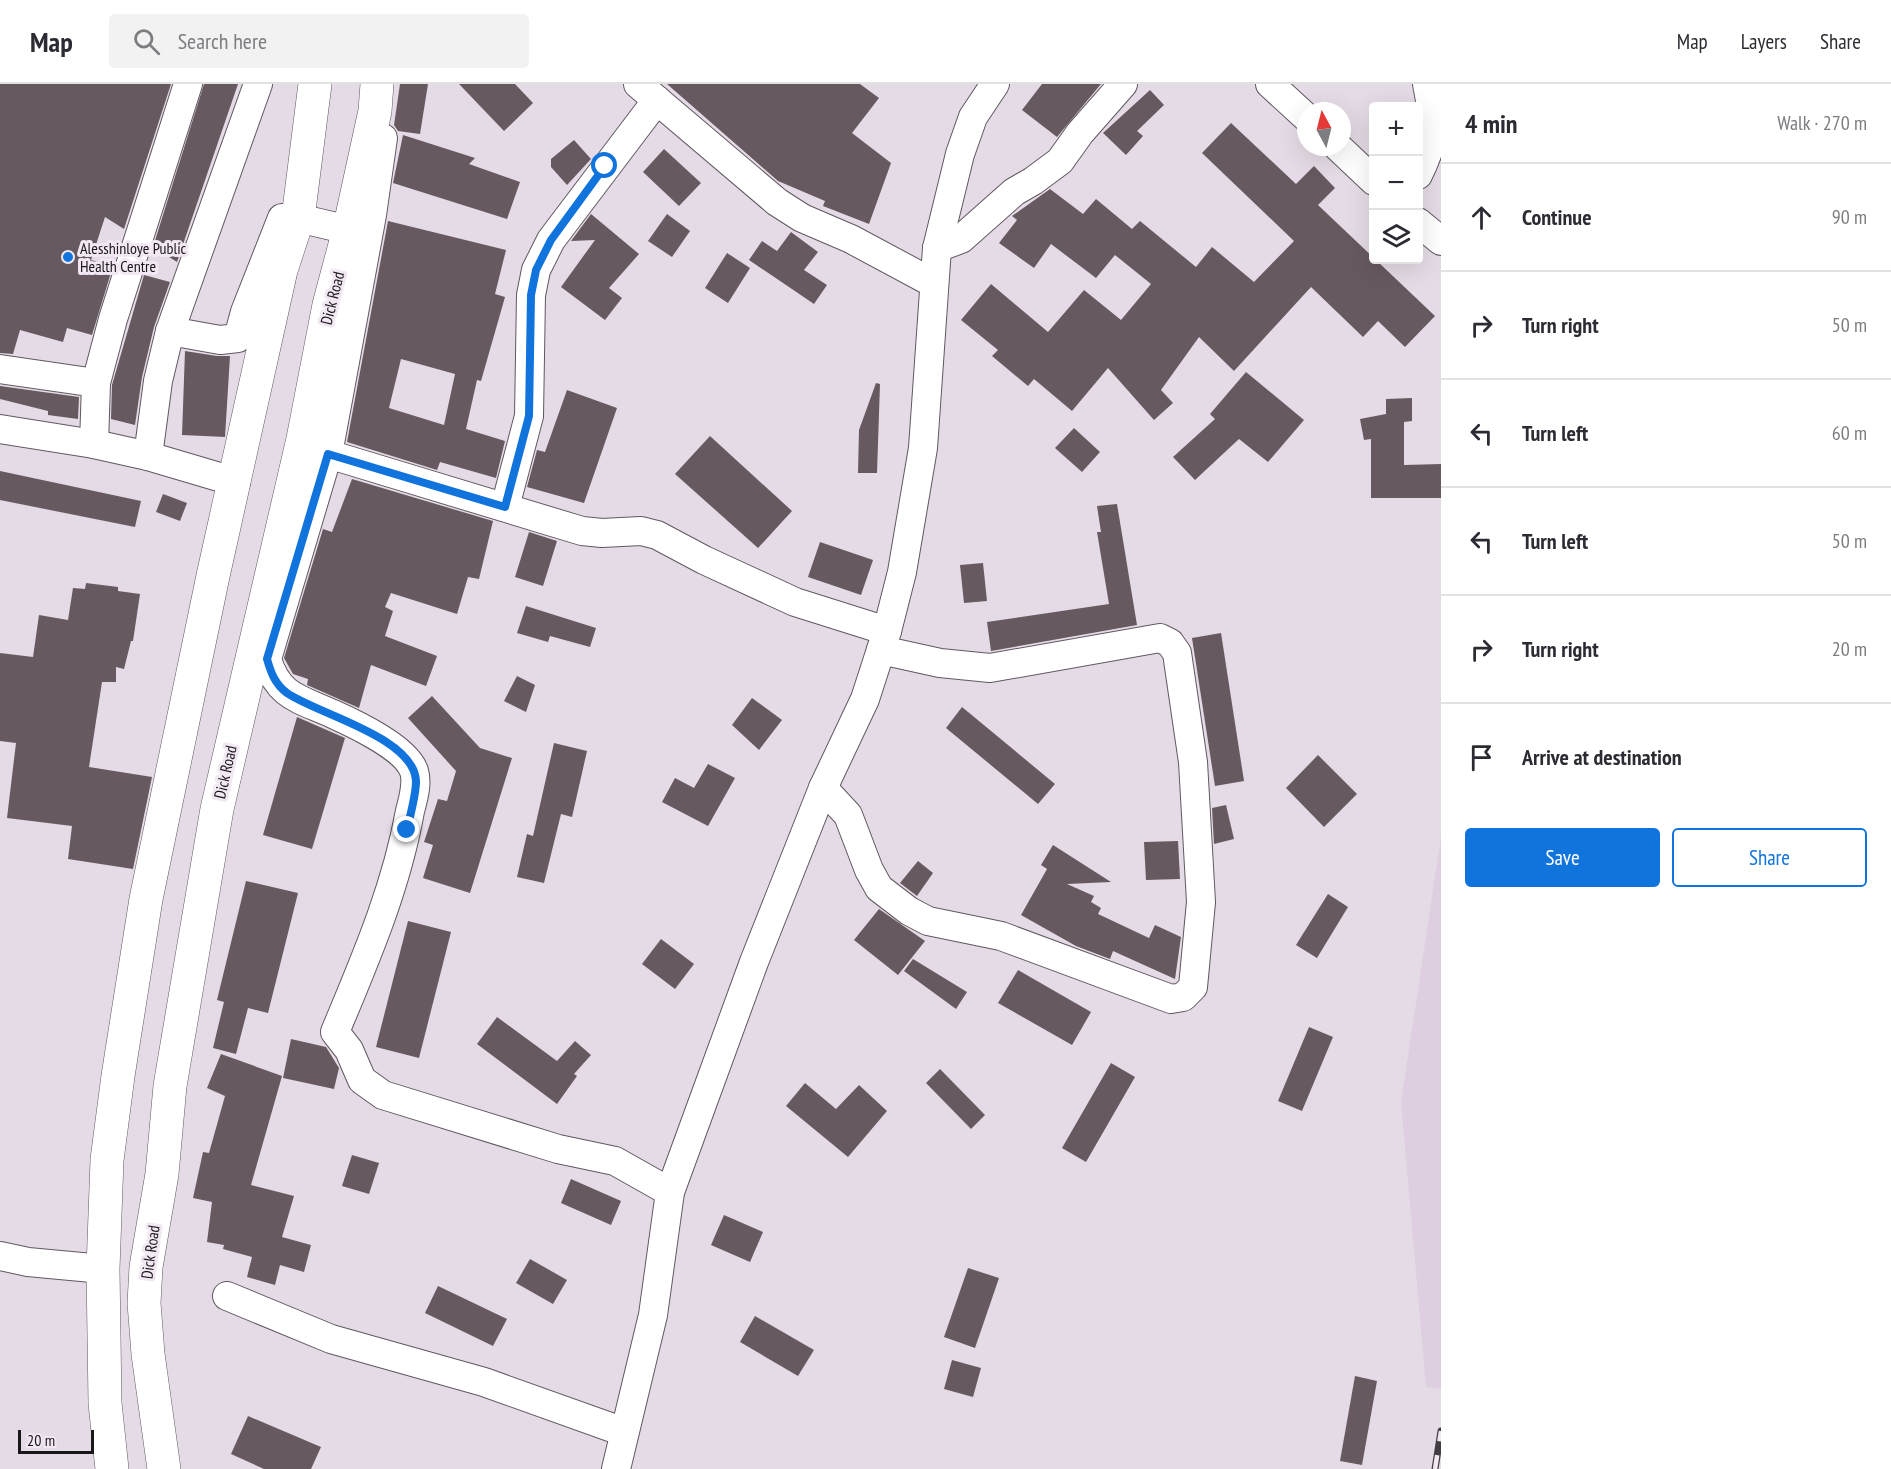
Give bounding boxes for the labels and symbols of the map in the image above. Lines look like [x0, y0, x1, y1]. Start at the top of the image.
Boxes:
north arrow [1297, 102, 1351, 156]
route start [591, 152, 617, 178]
place label: Alesshinloye Public Health Centre [80, 238, 187, 276]
marker: Alesshinloye Public Health Centre [61, 250, 75, 264]
street label: Dick Road [316, 269, 348, 327]
street label: Dick Road [209, 743, 241, 801]
route end [393, 816, 419, 842]
street label: Dick Road [136, 1224, 164, 1280]
scale bar [18, 1427, 94, 1454]

